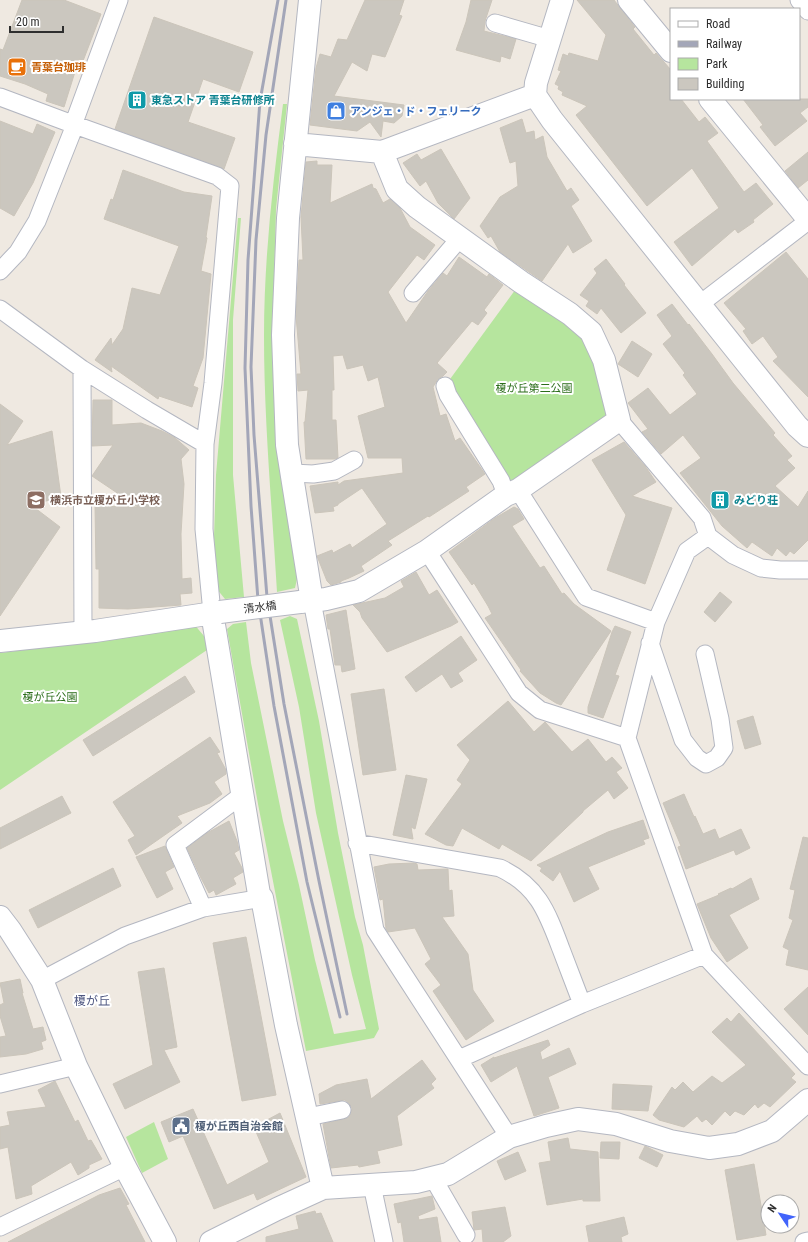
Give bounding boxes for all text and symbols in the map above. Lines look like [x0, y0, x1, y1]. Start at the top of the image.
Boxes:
scale bar [10, 8, 63, 34]
legend [670, 8, 800, 100]
text: 20 m [16, 15, 40, 29]
text: Road [706, 17, 730, 31]
text: Railway [706, 37, 742, 51]
cafe icon: 青葉台珈琲 [6, 56, 28, 78]
text: Park [706, 57, 728, 71]
place label: 青葉台珈琲 [31, 61, 86, 74]
text: Building [706, 77, 744, 91]
building icon: 東急ストア 青葉台研修所 [126, 89, 148, 111]
place label: 東急ストア 青葉台研修所 [151, 94, 275, 107]
shop icon: アンジェ・ド・フェリーク [325, 100, 347, 122]
place label: アンジェ・ド・フェリーク [350, 105, 482, 118]
park label: 榎が丘第二公園 [496, 382, 573, 395]
school or university icon: 横浜市立榎が丘小学校 [25, 489, 47, 511]
building icon: みどり荘 [709, 489, 731, 511]
place label: 横浜市立榎が丘小学校 [50, 494, 160, 507]
place label: みどり荘 [734, 494, 778, 507]
street label: 清水橋 [243, 599, 277, 616]
park label: 榎が丘公園 [23, 691, 78, 704]
district label: 榎が丘 [74, 994, 110, 1008]
public building icon: 榎が丘西自治会館 [170, 1115, 192, 1137]
place label: 榎が丘西自治会館 [195, 1120, 283, 1133]
north arrow [760, 1194, 800, 1234]
text: N [765, 1202, 780, 1215]

